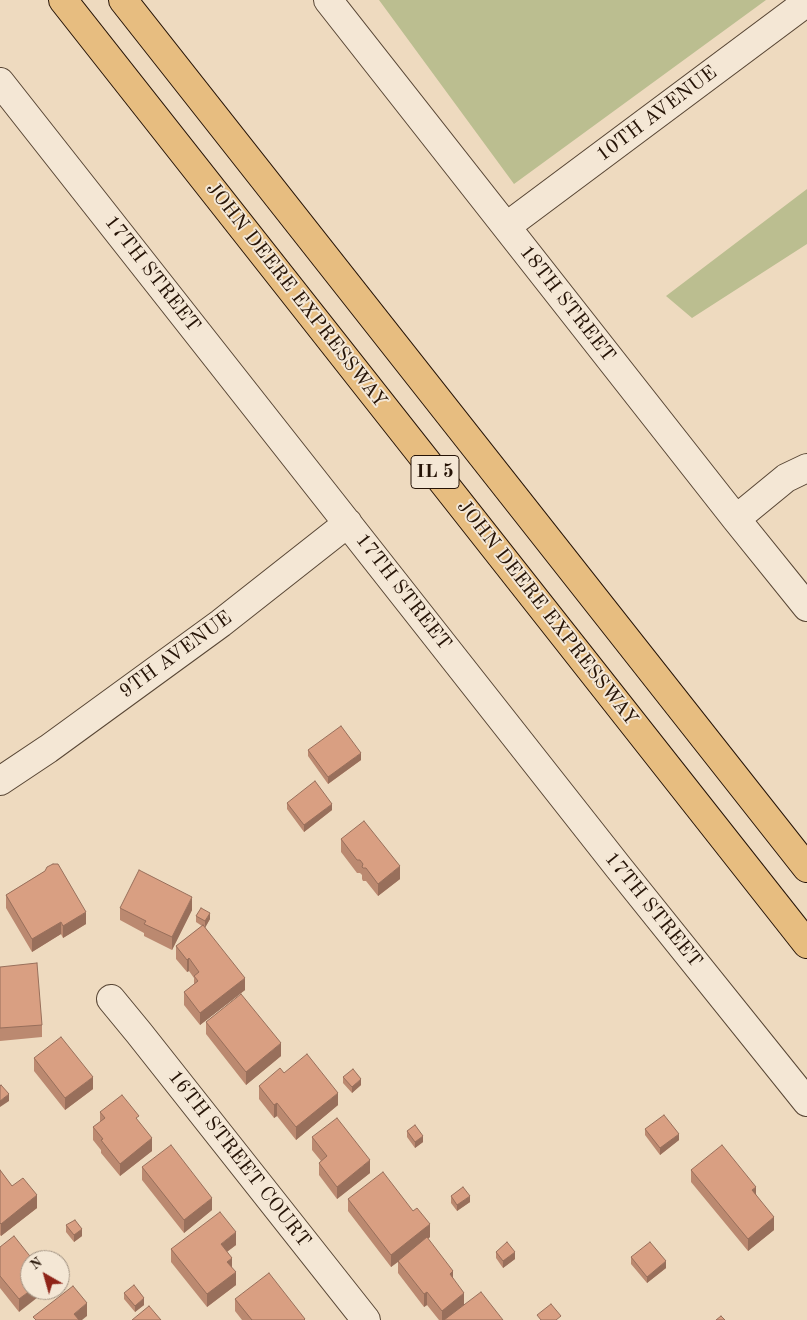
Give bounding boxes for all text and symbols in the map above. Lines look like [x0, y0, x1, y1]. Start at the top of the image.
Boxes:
street label: 10TH AVENUE [592, 61, 722, 167]
street label: JOHN DEERE EXPRESSWAY [200, 177, 392, 413]
street label: 17TH STREET [99, 211, 205, 337]
street label: 18TH STREET [514, 241, 620, 367]
road number: IL 5 [411, 456, 459, 488]
street label: JOHN DEERE EXPRESSWAY [451, 495, 643, 731]
street label: 17TH STREET [350, 529, 456, 655]
street label: 9TH AVENUE [115, 606, 237, 704]
street label: 17TH STREET [599, 847, 707, 973]
street label: 16TH STREET COURT [162, 1066, 316, 1252]
north arrow [20, 1250, 70, 1300]
text: N [28, 1255, 45, 1273]

